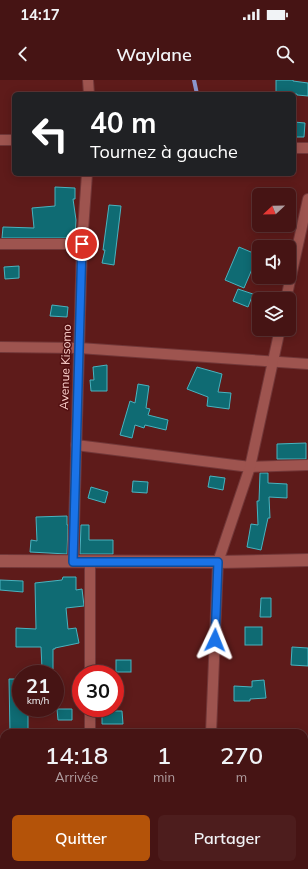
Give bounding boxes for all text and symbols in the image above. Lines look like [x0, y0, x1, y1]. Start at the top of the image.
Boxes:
text: 14:17 [20, 5, 60, 24]
icon: back [12, 43, 34, 65]
text: Waylane [116, 43, 192, 66]
icon: search [274, 43, 296, 65]
text: 40 m [90, 105, 156, 140]
icon: left [24, 108, 76, 160]
text: Tournez à gauche [90, 140, 238, 163]
north arrow [252, 188, 296, 232]
map controls [252, 188, 296, 336]
pin [65, 227, 99, 261]
icon: arrive [71, 233, 93, 255]
button: sound [252, 240, 296, 284]
button: layers [252, 292, 296, 336]
street label: Avenue Kisomo [56, 324, 74, 410]
position arrow [194, 619, 236, 661]
speed limit sign: 30 [72, 665, 124, 717]
text: 21 [26, 673, 50, 698]
text: km/h [27, 694, 49, 707]
text: 14:18 [45, 740, 108, 770]
text: 1 [157, 740, 171, 770]
text: 270 [220, 740, 263, 770]
text: Arrivée [55, 769, 98, 785]
text: min [153, 769, 175, 785]
text: m [236, 769, 247, 785]
button: Quitter [12, 815, 150, 861]
button: Partager [158, 815, 296, 861]

